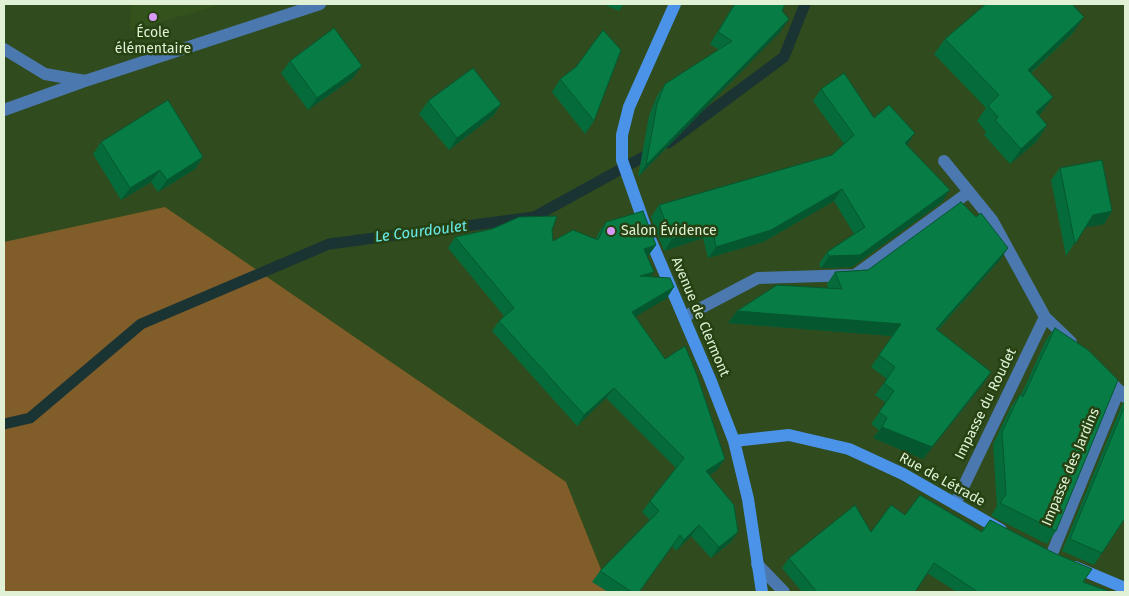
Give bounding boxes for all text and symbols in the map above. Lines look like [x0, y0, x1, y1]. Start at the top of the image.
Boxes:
marker: École élémentaire [147, 11, 159, 23]
place label: École élémentaire [115, 25, 191, 58]
water label: Le Courdoulet [374, 217, 468, 247]
place label: Salon Évidence [621, 223, 717, 239]
marker: Salon Évidence [605, 225, 617, 237]
street label: Avenue de Clermont [667, 255, 733, 379]
street label: Impasse du Roudet [952, 346, 1020, 462]
street label: Impasse des Jardins [1039, 406, 1103, 528]
street label: Rue de Létrade [896, 450, 988, 510]

